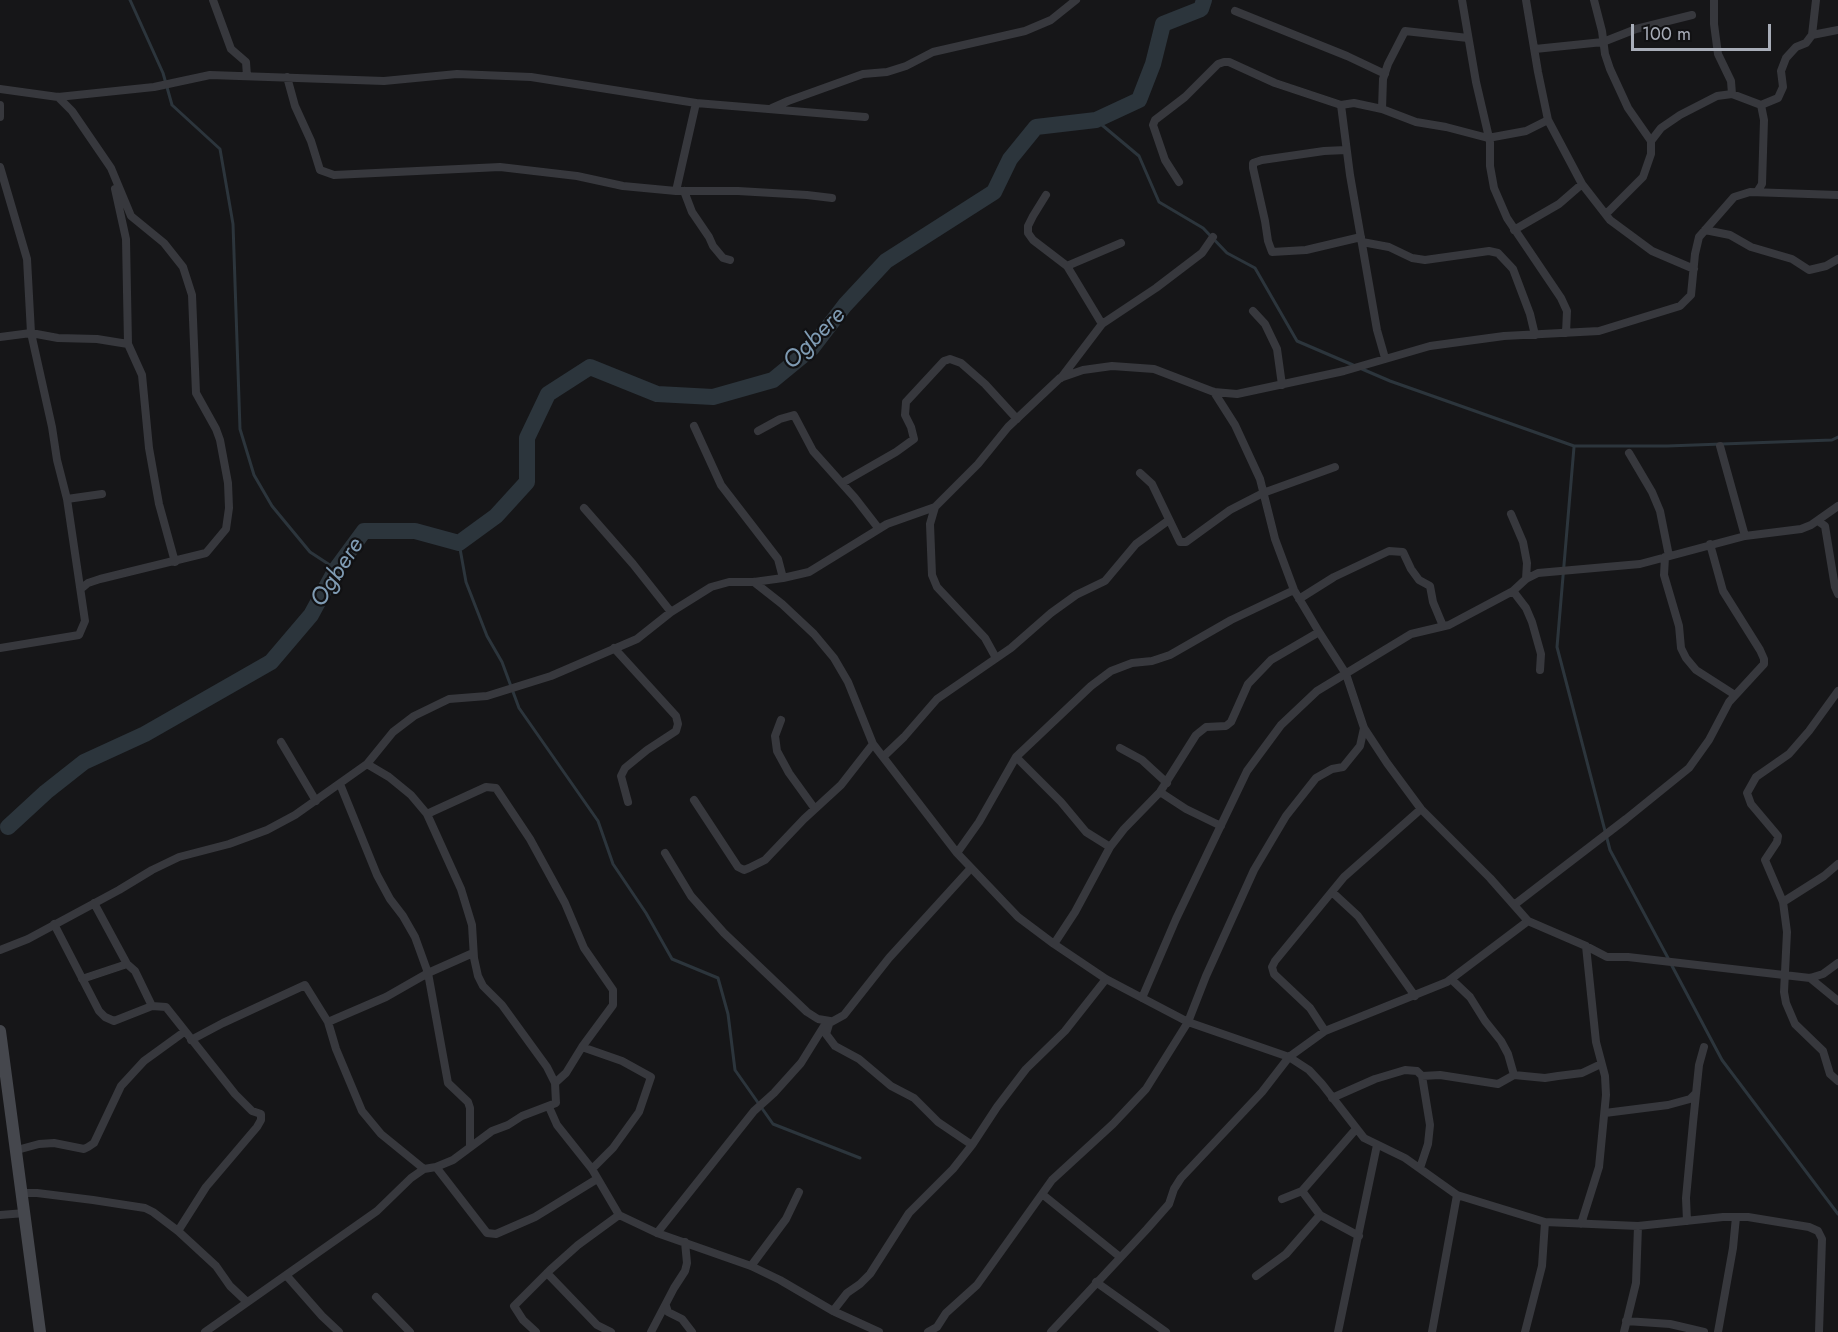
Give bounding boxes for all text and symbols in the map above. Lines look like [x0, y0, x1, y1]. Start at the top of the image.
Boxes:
scale bar [1634, 12, 1774, 50]
text: 100 m [1642, 21, 1691, 47]
water label: Ogbere [778, 302, 852, 376]
water label: Ogbere [305, 533, 371, 613]

